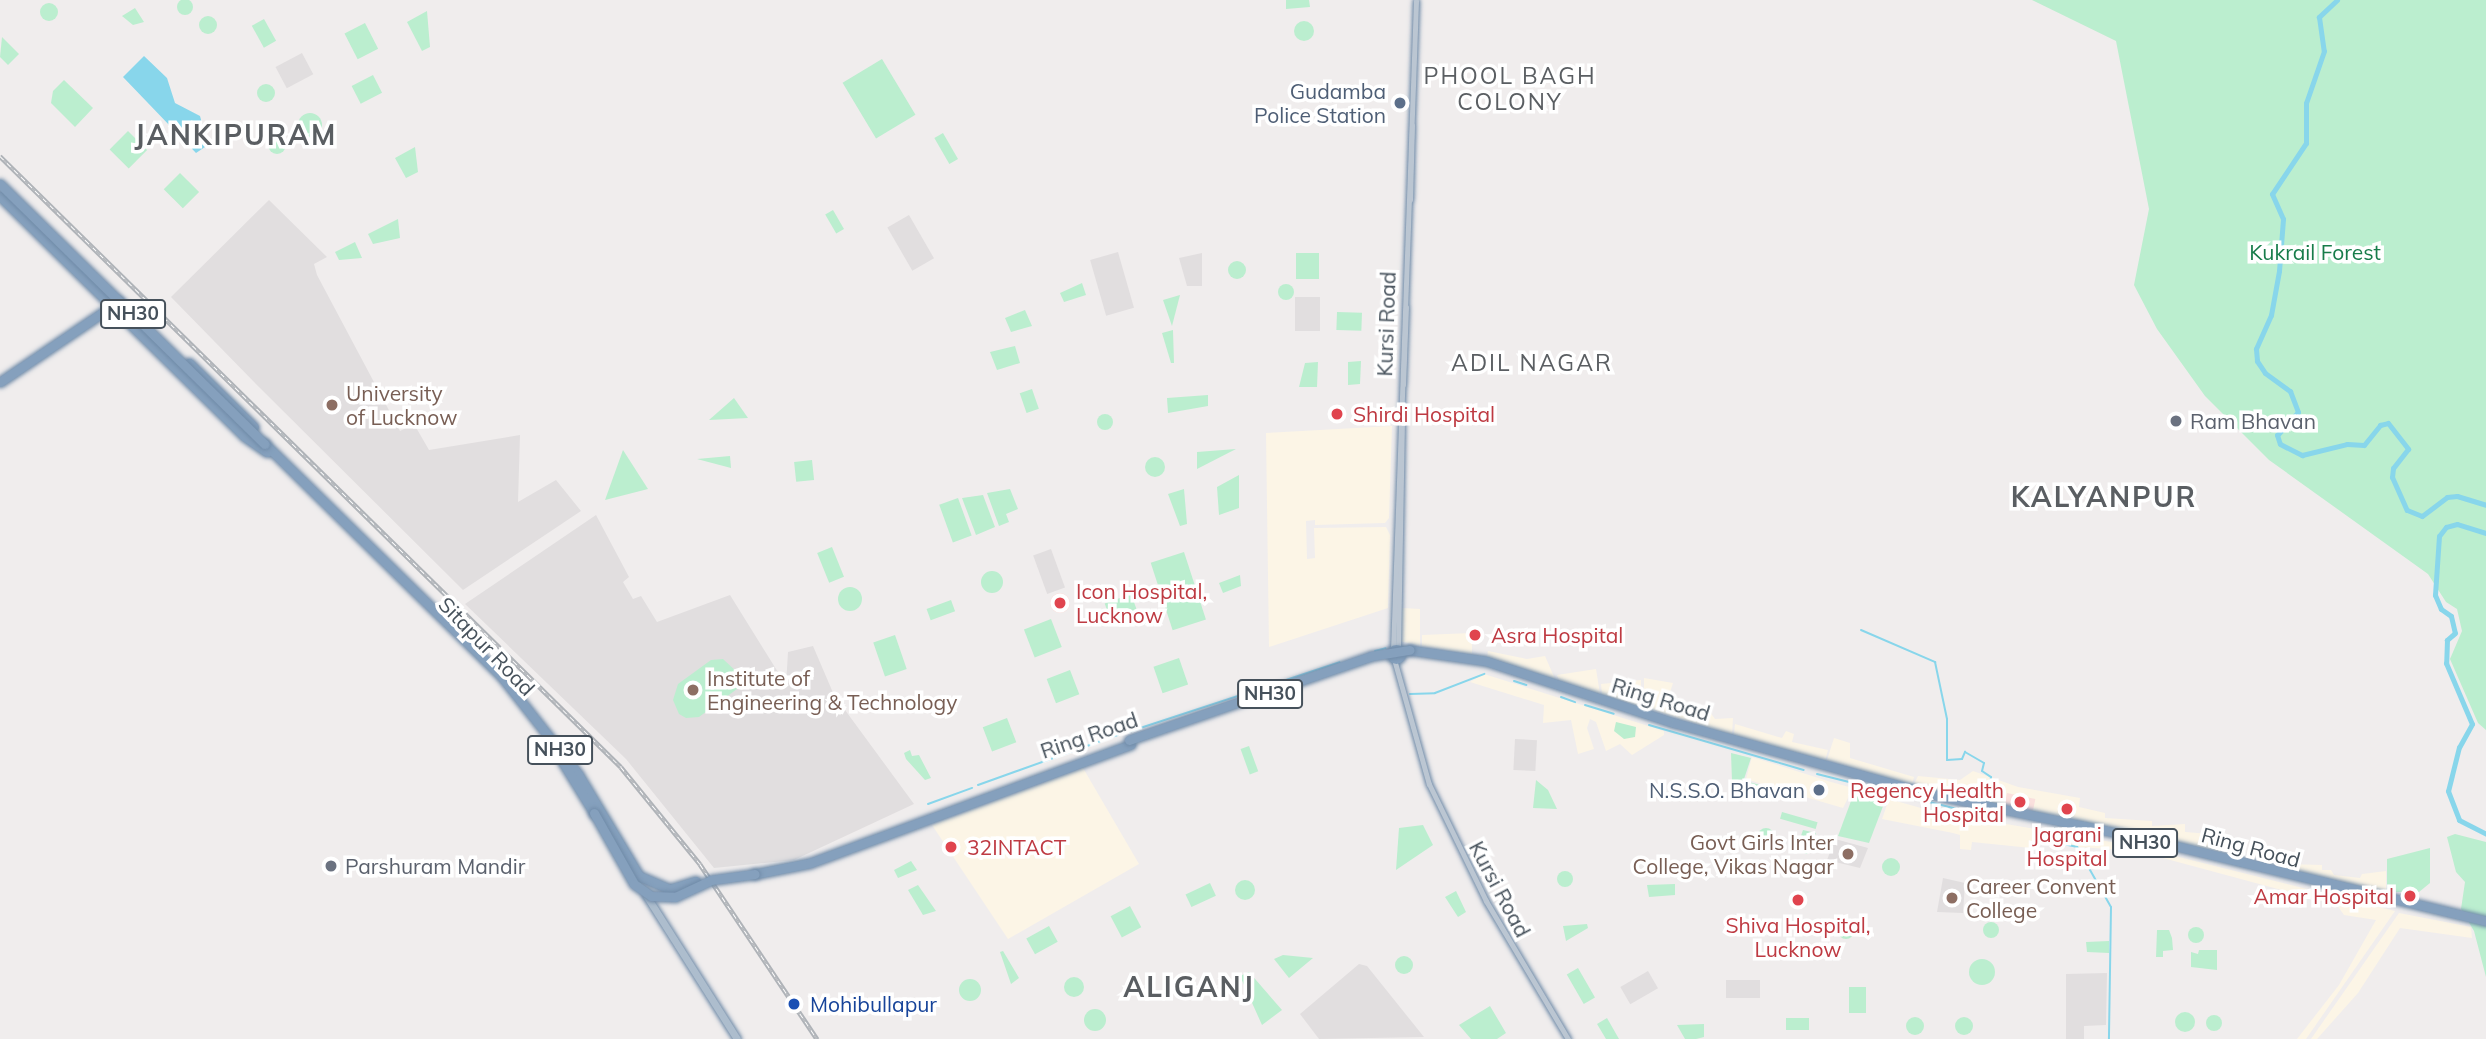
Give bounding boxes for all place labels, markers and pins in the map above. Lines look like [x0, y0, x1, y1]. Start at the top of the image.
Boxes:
place label: Gudamba Police Station [1254, 78, 1386, 128]
marker: Gudamba Police Station [1392, 95, 1408, 111]
place label: University of Lucknow [346, 380, 457, 430]
marker: University of Lucknow [324, 397, 340, 413]
place label: Shirdi Hospital [1353, 401, 1495, 427]
marker: Shirdi Hospital [1327, 404, 1347, 424]
place label: Ram Bhavan [2190, 408, 2316, 434]
marker: Ram Bhavan [2168, 413, 2184, 429]
place label: Icon Hospital, Lucknow [1076, 578, 1207, 628]
marker: Icon Hospital, Lucknow [1050, 593, 1070, 613]
place label: Asra Hospital [1491, 622, 1623, 648]
marker: Asra Hospital [1465, 625, 1485, 645]
place label: Institute of Engineering & Technology [707, 665, 957, 715]
marker: Institute of Engineering & Technology [685, 682, 701, 698]
place label: N.S.S.O. Bhavan [1649, 777, 1805, 803]
place label: Regency Health Hospital [1850, 777, 2004, 827]
marker: N.S.S.O. Bhavan [1811, 782, 1827, 798]
marker: Regency Health Hospital [2010, 792, 2030, 812]
marker: Jagrani Hospital [2057, 799, 2077, 819]
place label: Jagrani Hospital [2026, 821, 2108, 871]
place label: Govt Girls Inter College, Vikas Nagar [1633, 829, 1834, 879]
place label: 32INTACT [967, 834, 1066, 860]
marker: 32INTACT [941, 837, 961, 857]
marker: Govt Girls Inter College, Vikas Nagar [1840, 846, 1856, 862]
place label: Parshuram Mandir [345, 853, 525, 879]
marker: Parshuram Mandir [323, 858, 339, 874]
place label: Career Convent College [1966, 873, 2116, 923]
place label: Amar Hospital [2253, 883, 2394, 909]
marker: Amar Hospital [2400, 886, 2420, 906]
marker: Shiva Hospital, Lucknow [1788, 890, 1808, 910]
marker: Career Convent College [1944, 890, 1960, 906]
place label: Shiva Hospital, Lucknow [1725, 912, 1871, 962]
place label: Mohibullapur [810, 991, 937, 1017]
marker: Mohibullapur [784, 994, 804, 1014]

